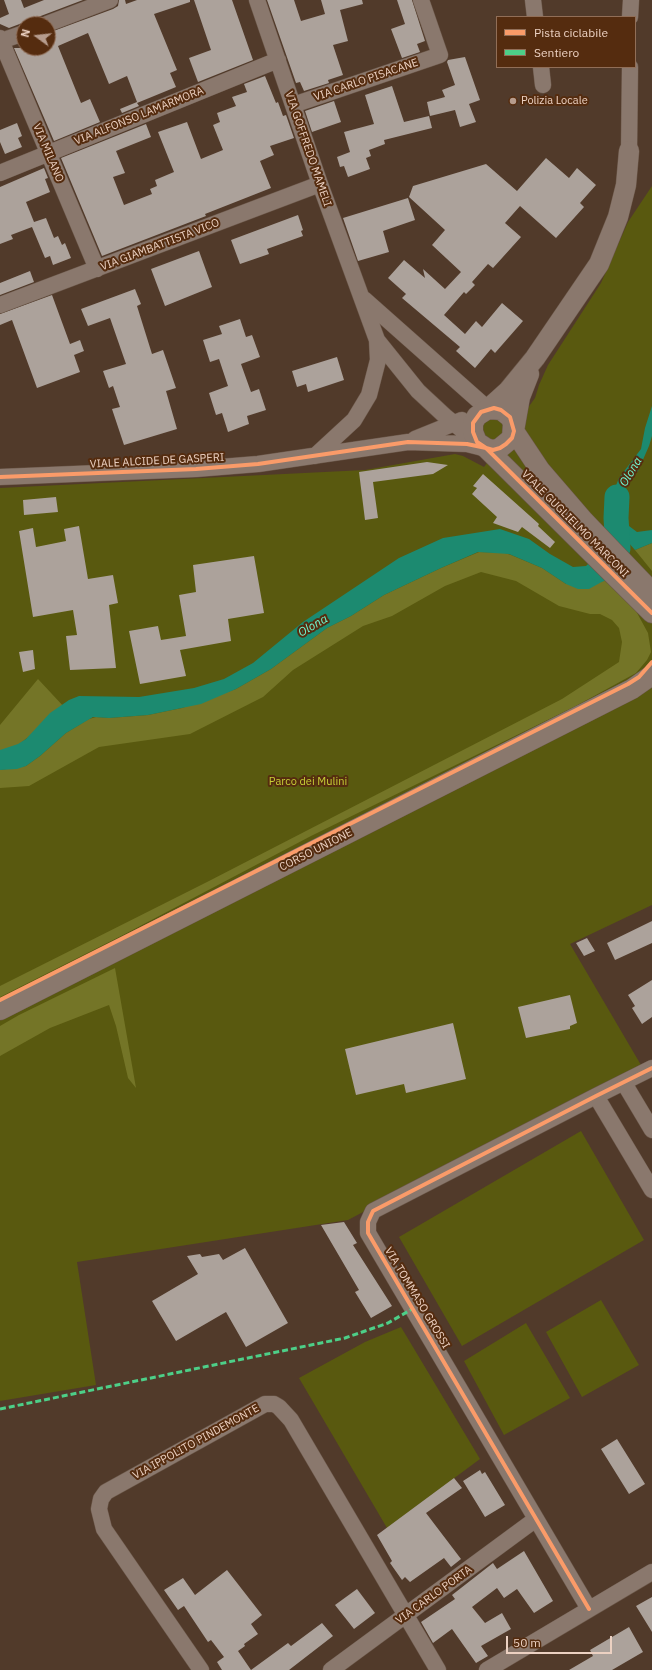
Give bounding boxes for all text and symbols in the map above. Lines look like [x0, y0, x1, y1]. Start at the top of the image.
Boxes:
north arrow [16, 16, 56, 56]
legend [496, 16, 636, 68]
text: Pista ciclabile [534, 25, 608, 40]
text: N [18, 27, 33, 39]
text: Sentiero [534, 45, 579, 60]
street label: VIA CARLO PISACANE [312, 56, 420, 104]
street label: VIA ALFONSO LAMARMORA [72, 84, 206, 148]
street label: VIA GOFFREDO MAMELI [282, 90, 334, 208]
place label: Polizia Locale [521, 94, 588, 108]
marker: Polizia Locale [508, 96, 518, 106]
street label: VIA MILANO [30, 122, 66, 184]
street label: VIA GIAMBATTISTA VICO [99, 216, 221, 274]
street label: VIALE ALCIDE DE GASPERI [89, 451, 225, 471]
water label: Olona [617, 455, 645, 489]
street label: VIALE GUGLIELMO MARCONI [519, 468, 631, 580]
water label: Olona [296, 612, 330, 640]
park label: Parco dei Mulini [269, 775, 347, 789]
street label: CORSO UNIONE [277, 826, 355, 874]
street label: VIA TOMMASO GROSSI [382, 1245, 452, 1351]
street label: VIA IPPOLITO PINDEMONTE [131, 1402, 261, 1482]
street label: VIA CARLO PORTA [393, 1563, 475, 1627]
scale bar [508, 1628, 614, 1654]
text: 50 m [513, 1635, 541, 1650]

